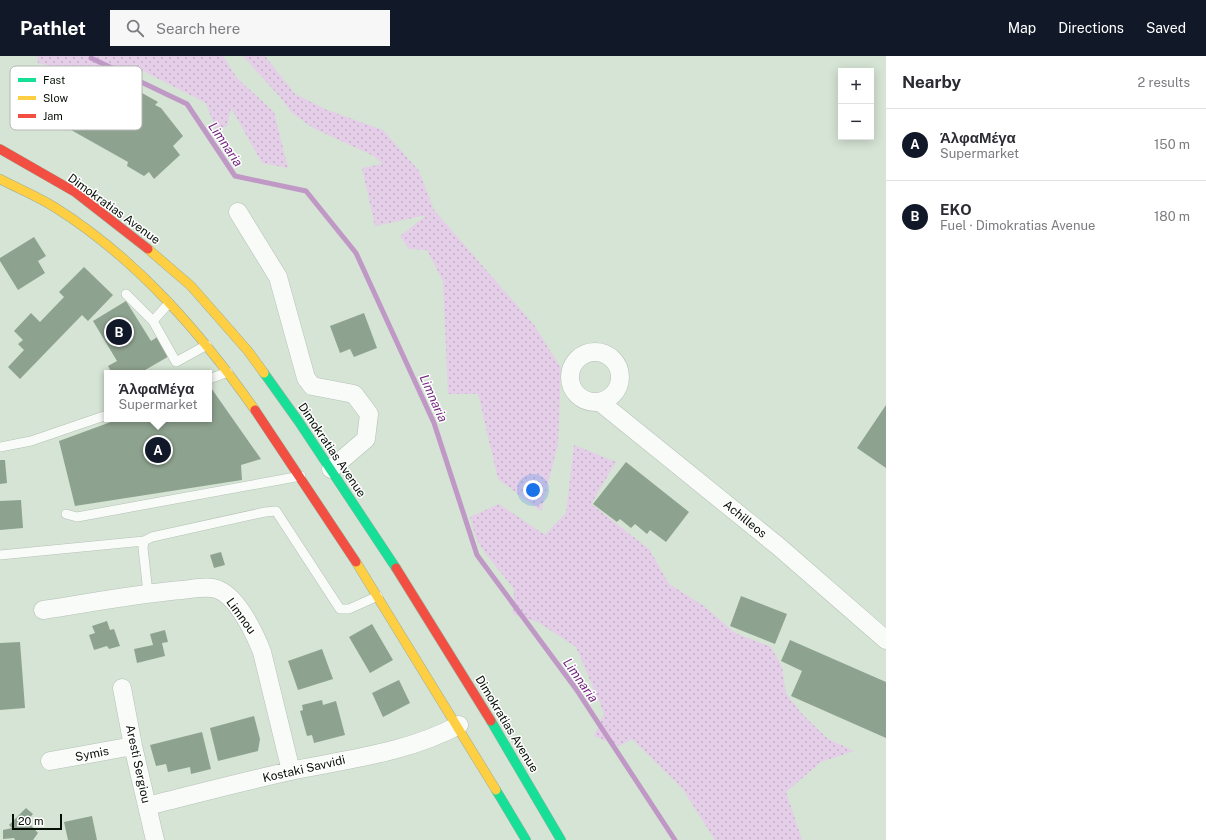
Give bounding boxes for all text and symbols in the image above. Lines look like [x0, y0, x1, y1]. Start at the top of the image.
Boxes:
search box [110, 10, 390, 46]
text: Pathlet [20, 17, 86, 39]
icon: search [124, 17, 146, 39]
text: Search here [156, 20, 240, 37]
text: Map [1008, 20, 1036, 36]
text: Directions [1058, 20, 1124, 36]
text: Saved [1146, 20, 1186, 36]
legend [10, 66, 142, 130]
map controls [838, 68, 874, 140]
button: + [838, 68, 874, 104]
text: Nearby [902, 72, 961, 92]
text: Fast [43, 74, 65, 86]
text: 2 results [1138, 75, 1190, 90]
text: Slow [43, 92, 69, 104]
button: − [838, 104, 874, 140]
text: Jam [43, 110, 63, 122]
water label: Limnaria [205, 119, 246, 169]
text: ΆλφαΜέγα [940, 129, 1016, 146]
text: A [910, 137, 920, 152]
text: 150 m [1154, 137, 1190, 152]
text: Supermarket [940, 146, 1019, 161]
street label: Dimokratias Avenue [65, 171, 163, 247]
text: EKO [940, 201, 972, 218]
text: B [911, 209, 919, 224]
text: 180 m [1154, 209, 1190, 224]
text: Fuel · Dimokratias Avenue [940, 218, 1095, 233]
pin: B [106, 317, 132, 347]
popup [104, 370, 212, 422]
water label: Limnaria [416, 372, 451, 424]
text: ΆλφαΜέγα [118, 380, 194, 397]
text: Supermarket [118, 397, 198, 412]
street label: Dimokratias Avenue [295, 400, 369, 500]
pin: A [145, 435, 171, 465]
your location [523, 480, 543, 500]
street label: Achilleos [721, 497, 769, 541]
street label: Limnou [223, 595, 259, 637]
water label: Limnaria [560, 655, 601, 705]
street label: Dimokratias Avenue [473, 673, 542, 775]
street label: Aresti Sergiou [123, 723, 153, 805]
street label: Symis [74, 744, 110, 764]
street label: Kostaki Savvidi [261, 753, 347, 785]
scale bar [12, 812, 62, 831]
text: 20 m [18, 815, 43, 827]

